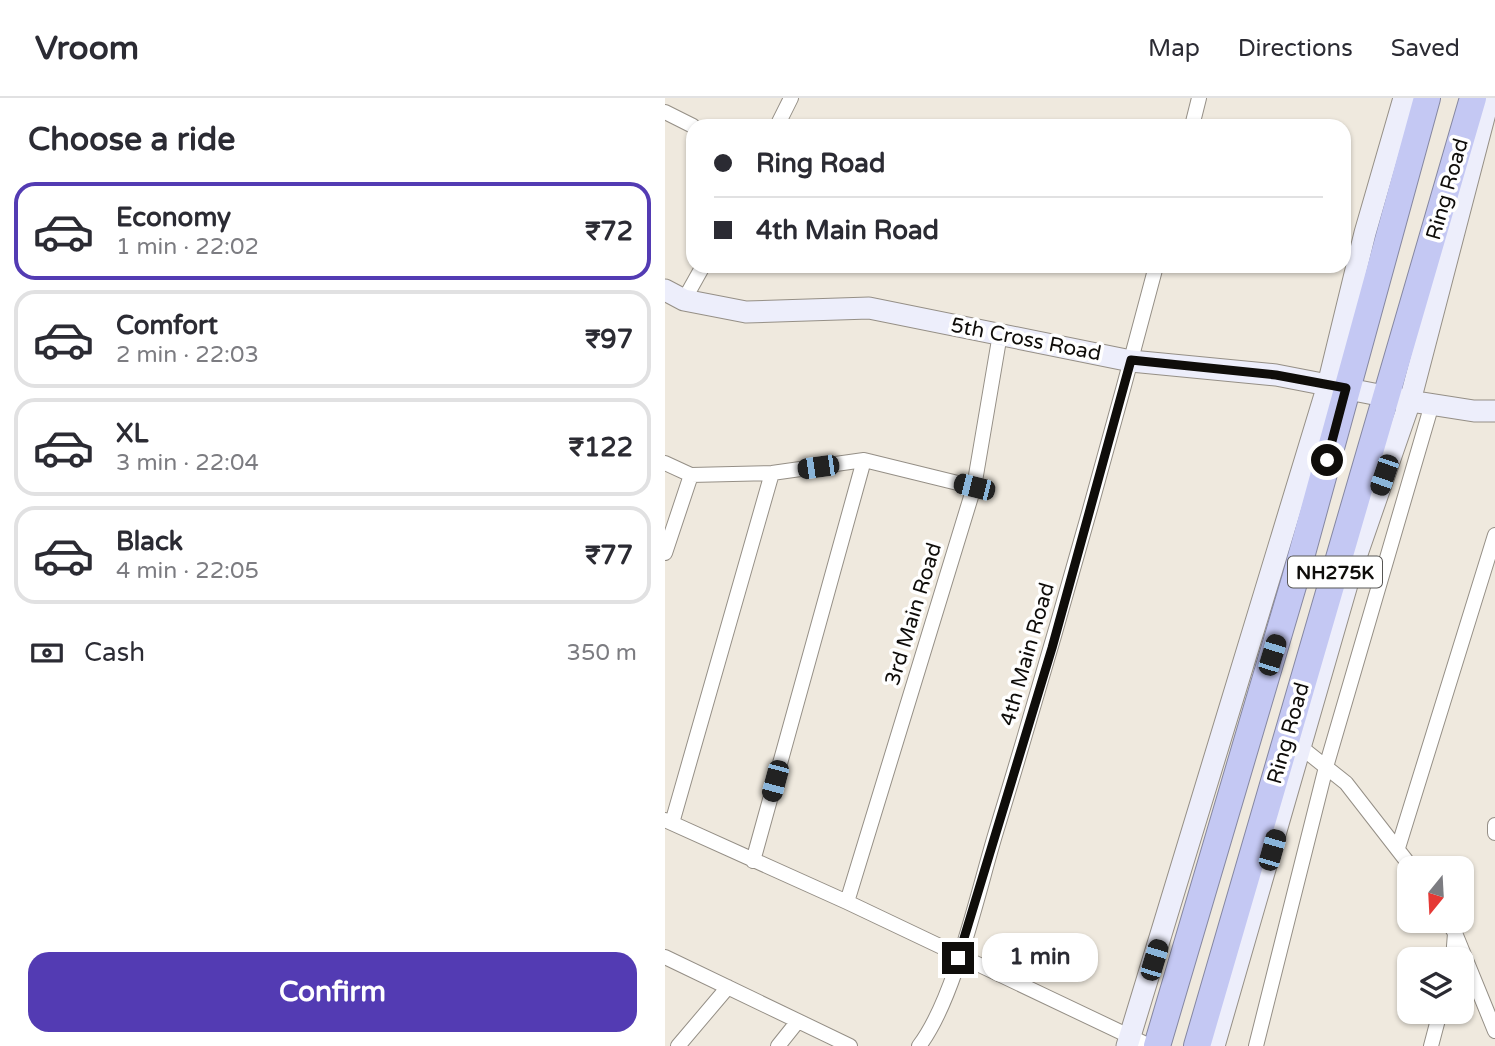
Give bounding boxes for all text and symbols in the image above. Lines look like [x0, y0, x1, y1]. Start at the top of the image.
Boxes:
text: Vroom [35, 29, 139, 68]
text: Map [1148, 34, 1200, 63]
text: Directions [1238, 34, 1353, 63]
text: Saved [1391, 34, 1460, 63]
text: Choose a ride [28, 121, 235, 159]
street label: Ring Road [1421, 135, 1474, 243]
text: Ring Road [756, 148, 885, 179]
icon: car [32, 200, 95, 263]
text: Economy [116, 202, 231, 233]
text: 4th Main Road [756, 215, 939, 246]
text: ₹72 [585, 216, 633, 247]
text: 1 min · 22:02 [116, 233, 259, 261]
icon: car [32, 308, 95, 371]
text: Comfort [116, 310, 218, 341]
street label: 5th Cross Road [949, 313, 1103, 366]
text: ₹97 [585, 324, 633, 355]
text: 2 min · 22:03 [116, 341, 259, 369]
icon: car [32, 416, 95, 479]
text: XL [116, 418, 148, 449]
text: ₹122 [569, 432, 633, 463]
route start [1311, 444, 1343, 476]
text: 3 min · 22:04 [116, 449, 259, 477]
car [1368, 452, 1401, 498]
car [796, 454, 841, 480]
car [952, 472, 997, 502]
icon: car [32, 524, 95, 587]
text: Black [116, 526, 183, 557]
text: ₹77 [585, 540, 633, 571]
street label: 3rd Main Road [880, 540, 947, 689]
road number: NH275K [1288, 556, 1382, 587]
text: 4 min · 22:05 [116, 557, 259, 585]
street label: 4th Main Road [995, 580, 1060, 729]
car [1256, 632, 1289, 678]
icon: cash [28, 634, 66, 672]
text: Cash [84, 637, 145, 668]
text: 350 m [567, 639, 637, 667]
street label: Ring Road [1262, 679, 1315, 787]
car [760, 758, 791, 804]
car [1257, 827, 1288, 873]
north arrow [1397, 856, 1473, 933]
map controls [1397, 856, 1474, 1024]
callout: 1 min [983, 934, 1098, 982]
car [1138, 937, 1171, 983]
route end [942, 942, 974, 974]
text: 1 min [1009, 943, 1071, 971]
button: layers [1397, 947, 1474, 1024]
button: Confirm [28, 952, 637, 1032]

